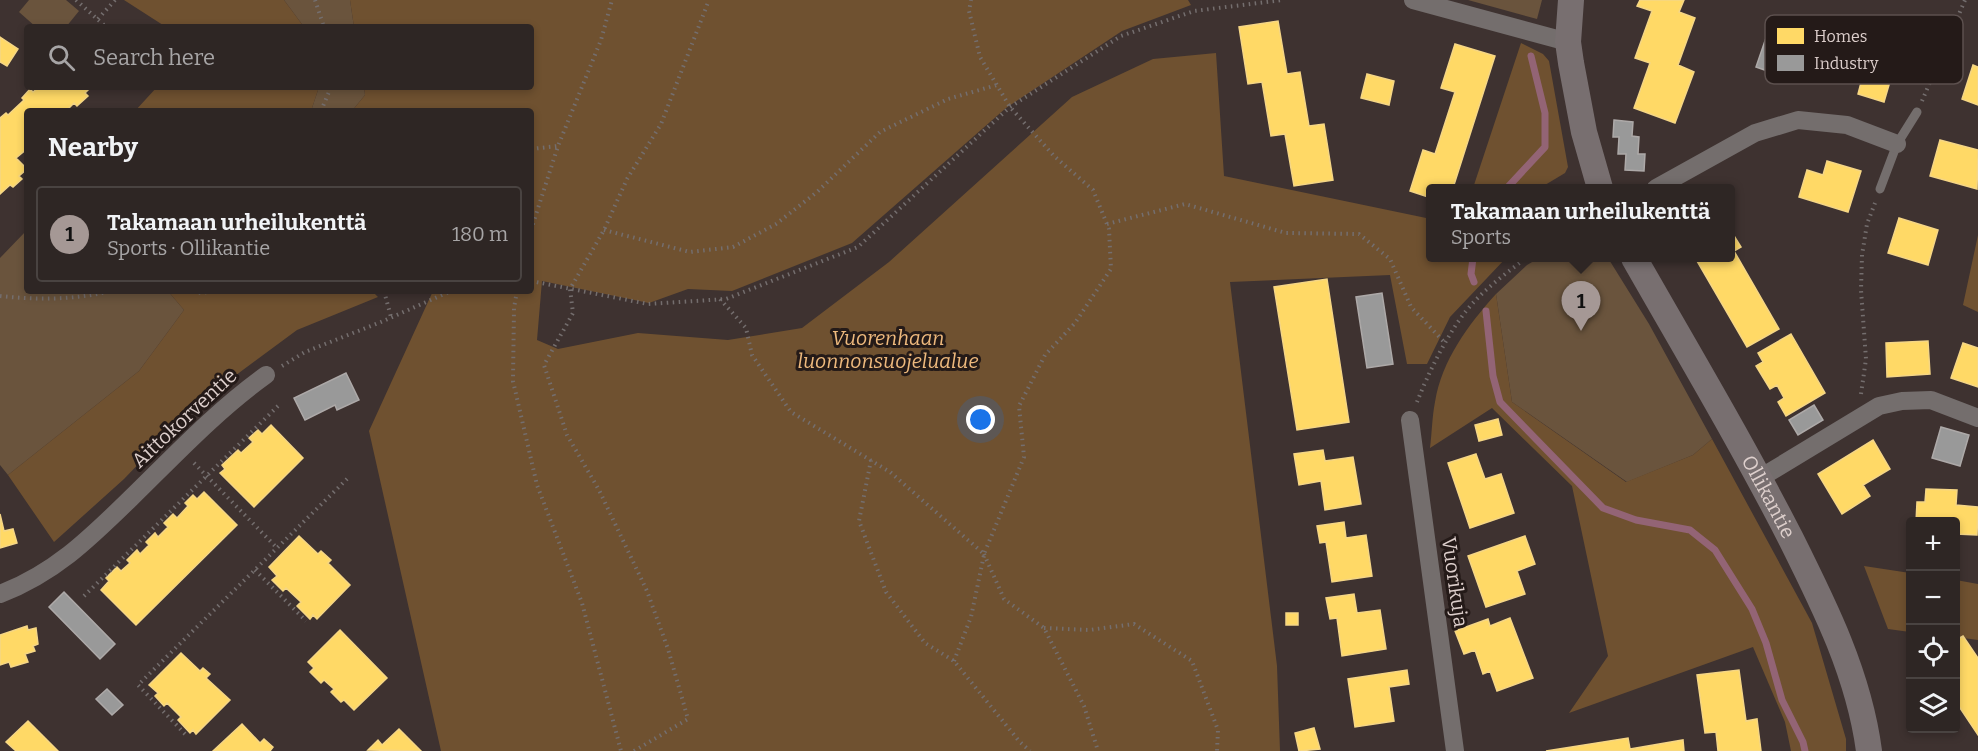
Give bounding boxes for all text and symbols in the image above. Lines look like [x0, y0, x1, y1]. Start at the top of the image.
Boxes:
legend [1765, 15, 1963, 84]
search box [24, 24, 534, 90]
text: Homes [1814, 27, 1867, 46]
icon: search [45, 41, 78, 74]
text: Search here [93, 44, 215, 71]
text: Industry [1814, 54, 1879, 73]
text: Nearby [48, 132, 138, 163]
popup [1426, 184, 1735, 262]
text: Takamaan urheilukenttä [1451, 198, 1710, 225]
text: Takamaan urheilukenttä [107, 209, 366, 236]
text: 1 [65, 222, 74, 246]
text: 180 m [452, 222, 508, 246]
text: Sports [1451, 225, 1511, 249]
text: Sports · Ollikantie [107, 236, 270, 260]
pin: 1 [1562, 282, 1600, 331]
park label: Vuorenhaan luonnonsuojelualue [798, 326, 978, 374]
street label: Aittokorventie [127, 363, 241, 473]
your location [966, 405, 995, 434]
street label: Ollikantie [1737, 451, 1801, 542]
map controls [1906, 517, 1960, 733]
button: + [1906, 517, 1960, 571]
street label: Vuorikuja [1436, 535, 1473, 629]
button: − [1906, 571, 1960, 625]
button: locate [1906, 625, 1960, 679]
button: layers [1906, 679, 1960, 733]

